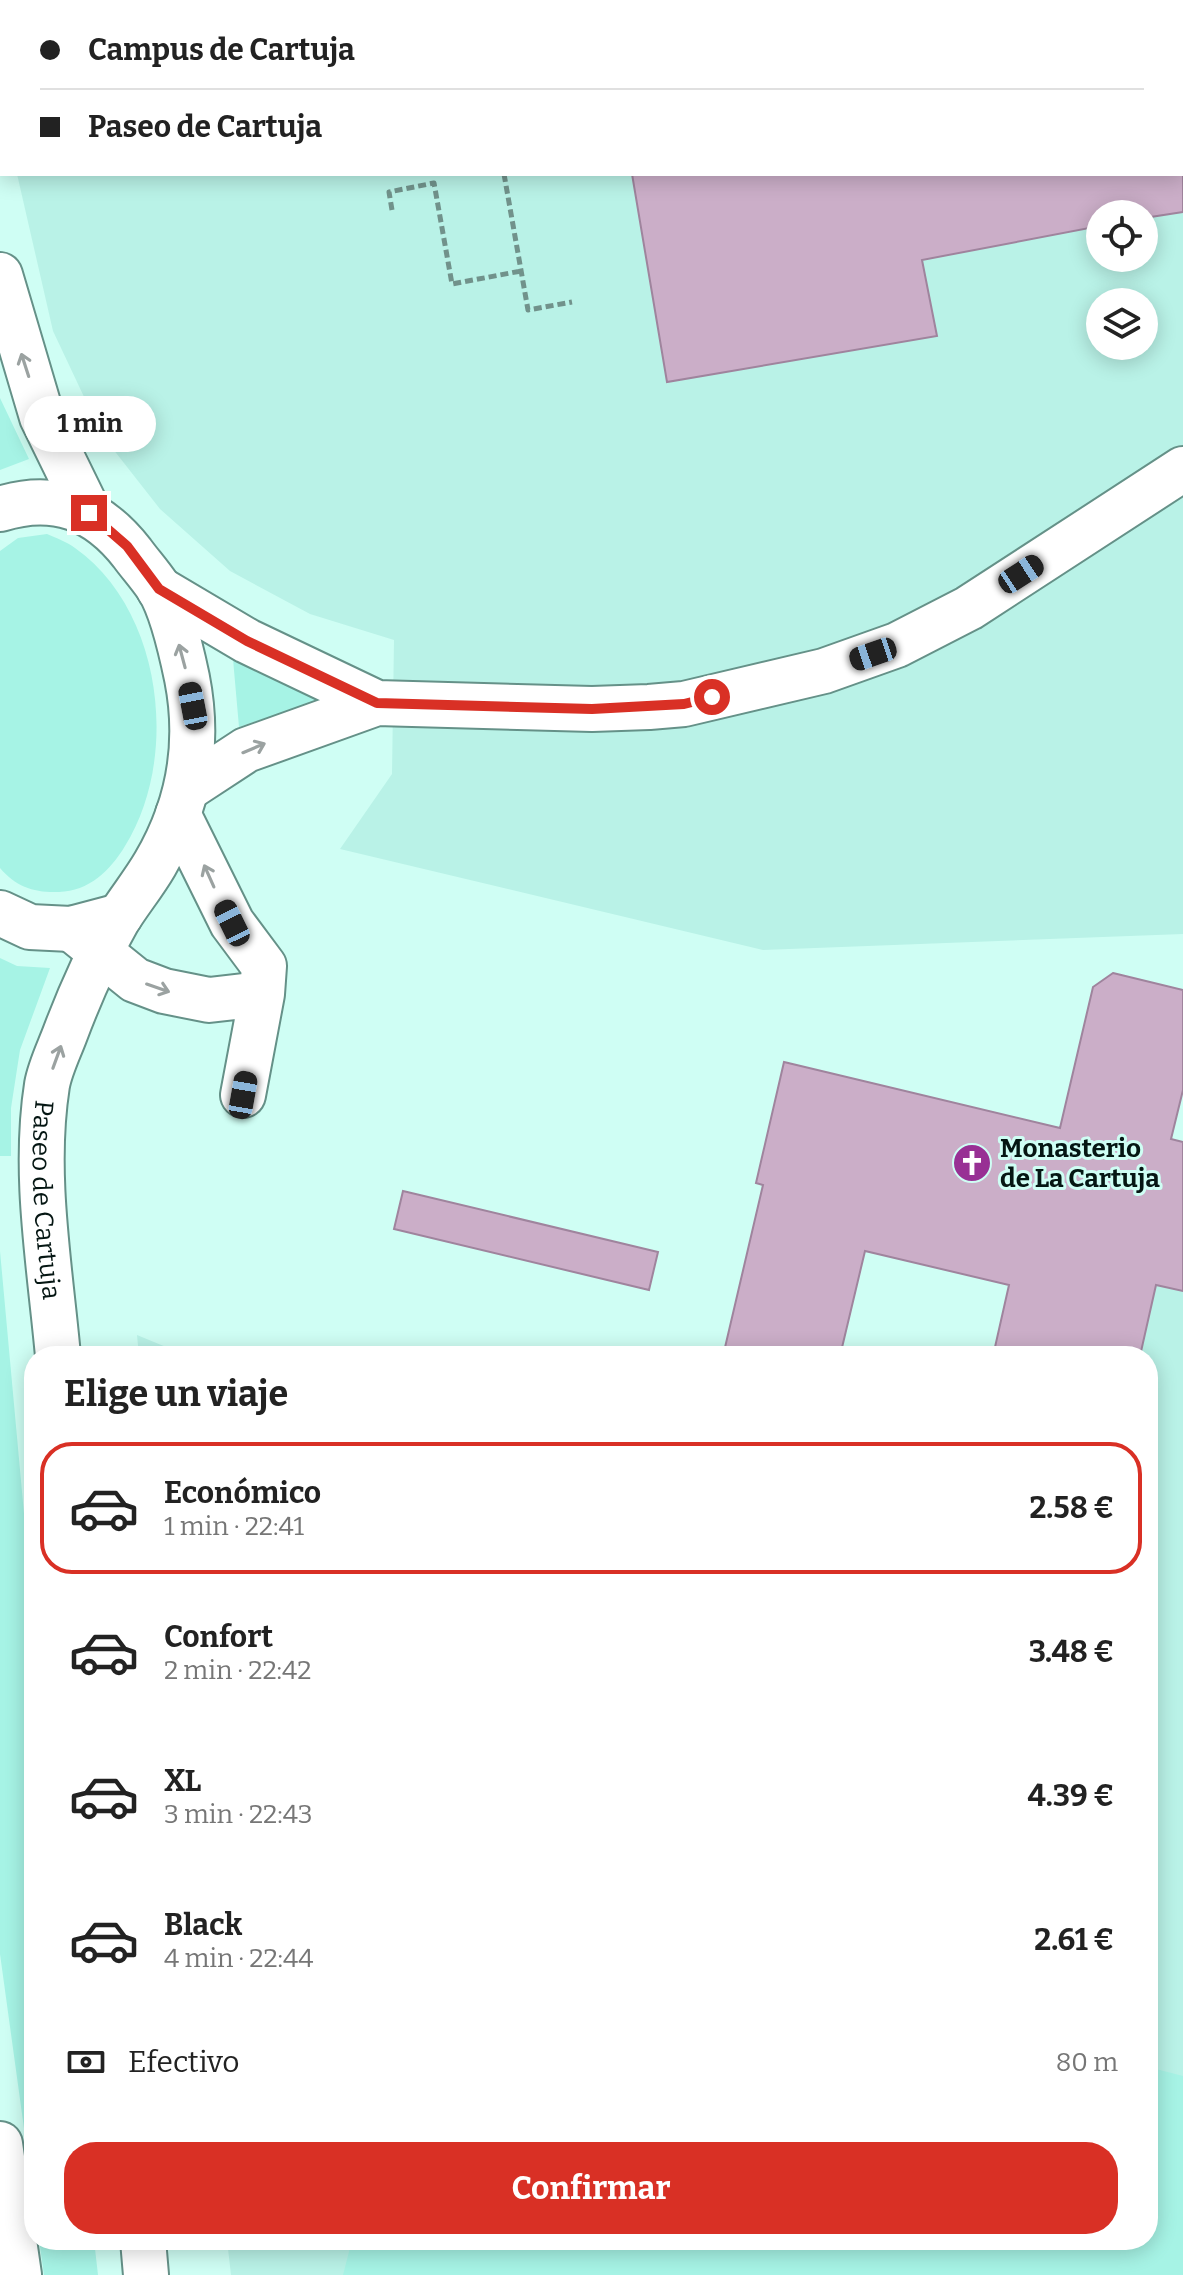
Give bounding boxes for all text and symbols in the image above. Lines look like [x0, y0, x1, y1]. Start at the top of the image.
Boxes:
text: Campus de Cartuja [88, 32, 355, 68]
text: Paseo de Cartuja [88, 109, 322, 145]
map controls [1086, 200, 1158, 360]
button: locate [1086, 200, 1158, 272]
button: layers [1086, 288, 1158, 360]
one-way arrow [17, 353, 32, 379]
callout: 1 min [23, 397, 155, 453]
text: 1 min [57, 408, 123, 439]
route end [71, 495, 107, 531]
car [994, 551, 1048, 597]
car [846, 635, 900, 673]
one-way arrow [173, 643, 188, 669]
route start [694, 679, 730, 715]
car [177, 680, 209, 732]
one-way arrow [241, 739, 266, 754]
one-way arrow [201, 864, 216, 888]
car [211, 896, 253, 950]
one-way arrow [145, 981, 170, 996]
one-way arrow [51, 1045, 65, 1070]
car [227, 1069, 259, 1121]
street label: Paseo de Cartuja [26, 1099, 67, 1301]
place label: Monasterio de La Cartuja [1000, 1133, 1160, 1194]
church icon: Monasterio de La Cartuja [951, 1142, 993, 1184]
text: Elige un viaje [64, 1372, 288, 1416]
icon: car [68, 1472, 140, 1544]
text: Económico [164, 1475, 321, 1511]
text: 2.58 € [1029, 1490, 1114, 1526]
text: 1 min · 22:41 [164, 1511, 304, 1542]
icon: car [68, 1616, 140, 1688]
text: Confort [164, 1619, 273, 1655]
text: 3.48 € [1029, 1634, 1114, 1670]
text: 2 min · 22:42 [164, 1655, 311, 1686]
icon: car [68, 1760, 140, 1832]
text: XL [164, 1763, 201, 1799]
text: 4.39 € [1027, 1778, 1114, 1814]
text: 3 min · 22:43 [164, 1799, 313, 1830]
icon: car [68, 1904, 140, 1976]
text: Black [164, 1907, 242, 1943]
text: 2.61 € [1034, 1922, 1114, 1958]
text: 4 min · 22:44 [164, 1943, 314, 1974]
icon: cash [64, 2040, 108, 2084]
text: Efectivo [128, 2044, 240, 2080]
text: 80 m [1056, 2047, 1118, 2078]
button: Confirmar [64, 2142, 1118, 2234]

